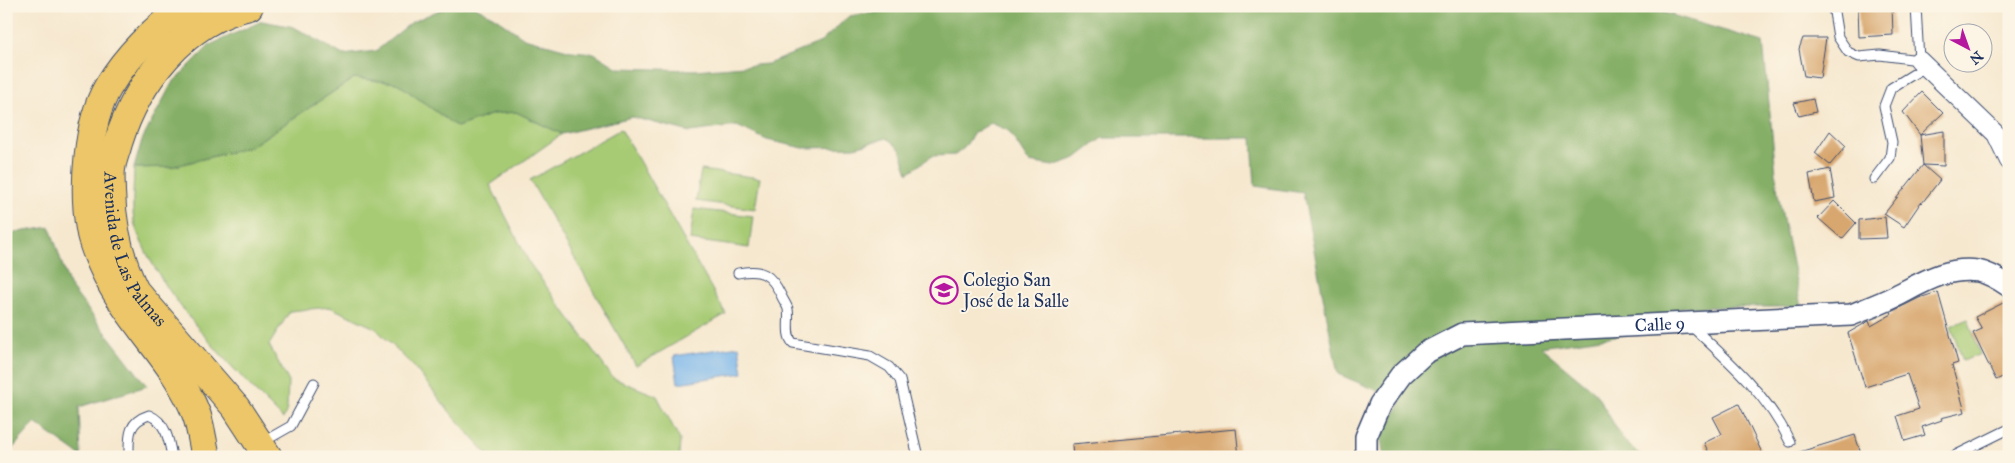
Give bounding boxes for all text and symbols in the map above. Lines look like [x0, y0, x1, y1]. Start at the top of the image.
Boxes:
north arrow [1942, 22, 1992, 72]
text: N [1966, 47, 1986, 68]
street label: Avenida de Las Palmas [99, 171, 172, 331]
place label: Colegio San José de la Salle [961, 269, 1069, 313]
school or university icon: Colegio San José de la Salle [929, 275, 959, 305]
street label: Calle 9 [1634, 312, 1686, 337]

